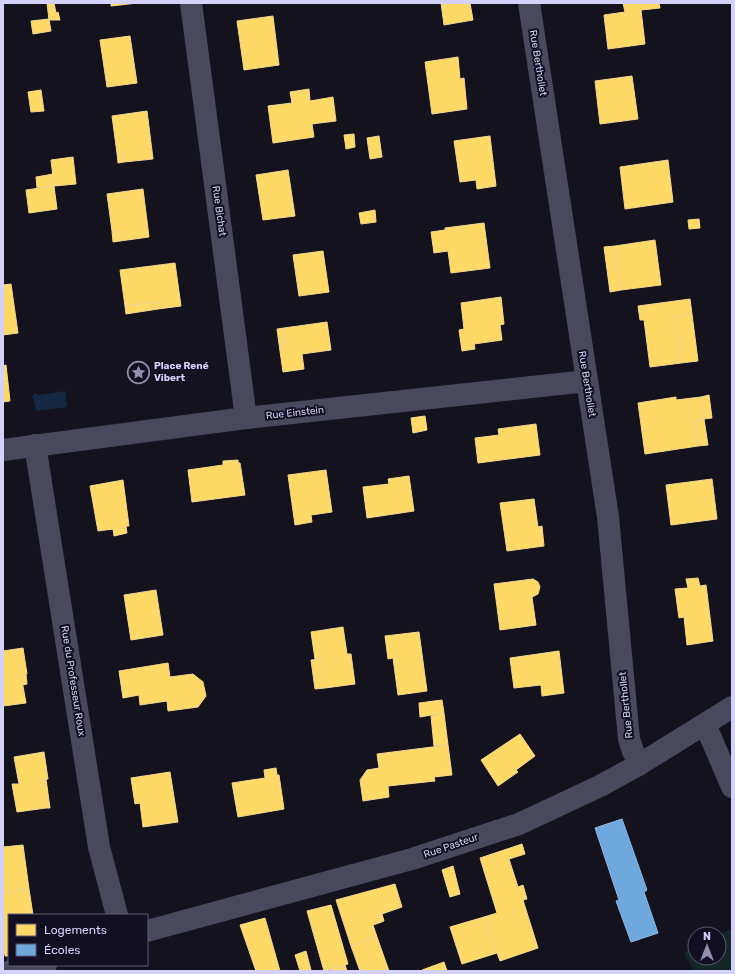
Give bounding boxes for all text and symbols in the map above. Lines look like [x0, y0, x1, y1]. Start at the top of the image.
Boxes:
street label: Rue Berthollet [527, 29, 549, 97]
street label: Rue Bichat [210, 185, 228, 237]
street label: Rue Berthollet [576, 350, 598, 418]
place icon: Place René Vibert [126, 359, 152, 385]
place label: Place René Vibert [154, 360, 209, 384]
street label: Rue Einstein [265, 404, 325, 422]
street label: Rue du Professeur Roux [58, 625, 88, 738]
street label: Rue Berthollet [617, 671, 635, 739]
street label: Rue Pasteur [422, 831, 480, 861]
legend [8, 914, 148, 966]
text: Logements [44, 923, 107, 937]
north arrow [687, 926, 727, 966]
text: N [703, 930, 711, 943]
text: Écoles [44, 943, 80, 957]

